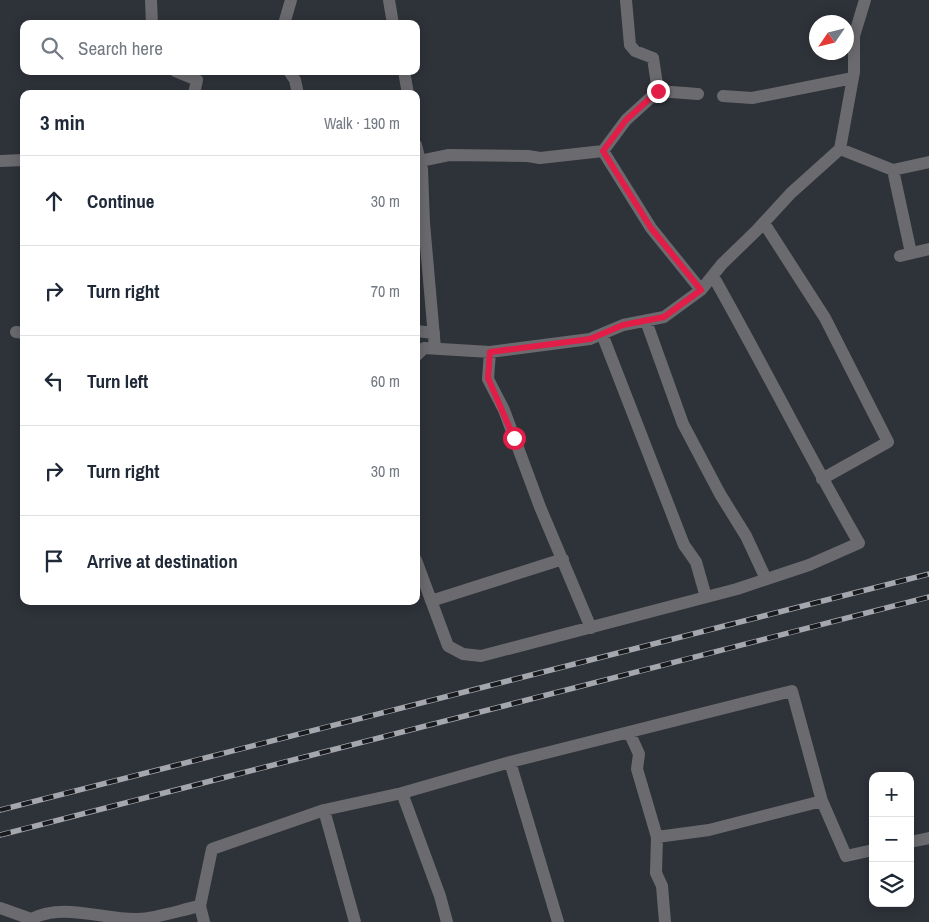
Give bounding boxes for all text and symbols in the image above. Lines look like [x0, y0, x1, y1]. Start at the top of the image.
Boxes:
north arrow [809, 15, 854, 60]
search box [20, 20, 420, 75]
icon: search [38, 34, 66, 62]
text: Search here [78, 35, 163, 61]
route end [647, 80, 670, 103]
text: 3 min [40, 108, 85, 137]
text: Walk · 190 m [324, 112, 400, 134]
icon: ahead [40, 187, 68, 215]
text: Continue [87, 188, 155, 214]
text: 30 m [371, 190, 400, 212]
icon: right [40, 277, 68, 305]
text: Turn right [87, 278, 159, 304]
text: 70 m [371, 280, 400, 302]
icon: left [40, 367, 68, 395]
text: Turn left [87, 368, 148, 394]
text: 60 m [371, 370, 400, 392]
route start [503, 427, 526, 450]
icon: right [40, 457, 68, 485]
text: Turn right [87, 458, 159, 484]
text: 30 m [371, 460, 400, 482]
icon: arrive [40, 547, 68, 575]
text: Arrive at destination [87, 548, 238, 574]
map controls [869, 772, 914, 907]
button: + [869, 772, 914, 817]
button: − [869, 817, 914, 862]
button: layers [869, 862, 914, 907]

